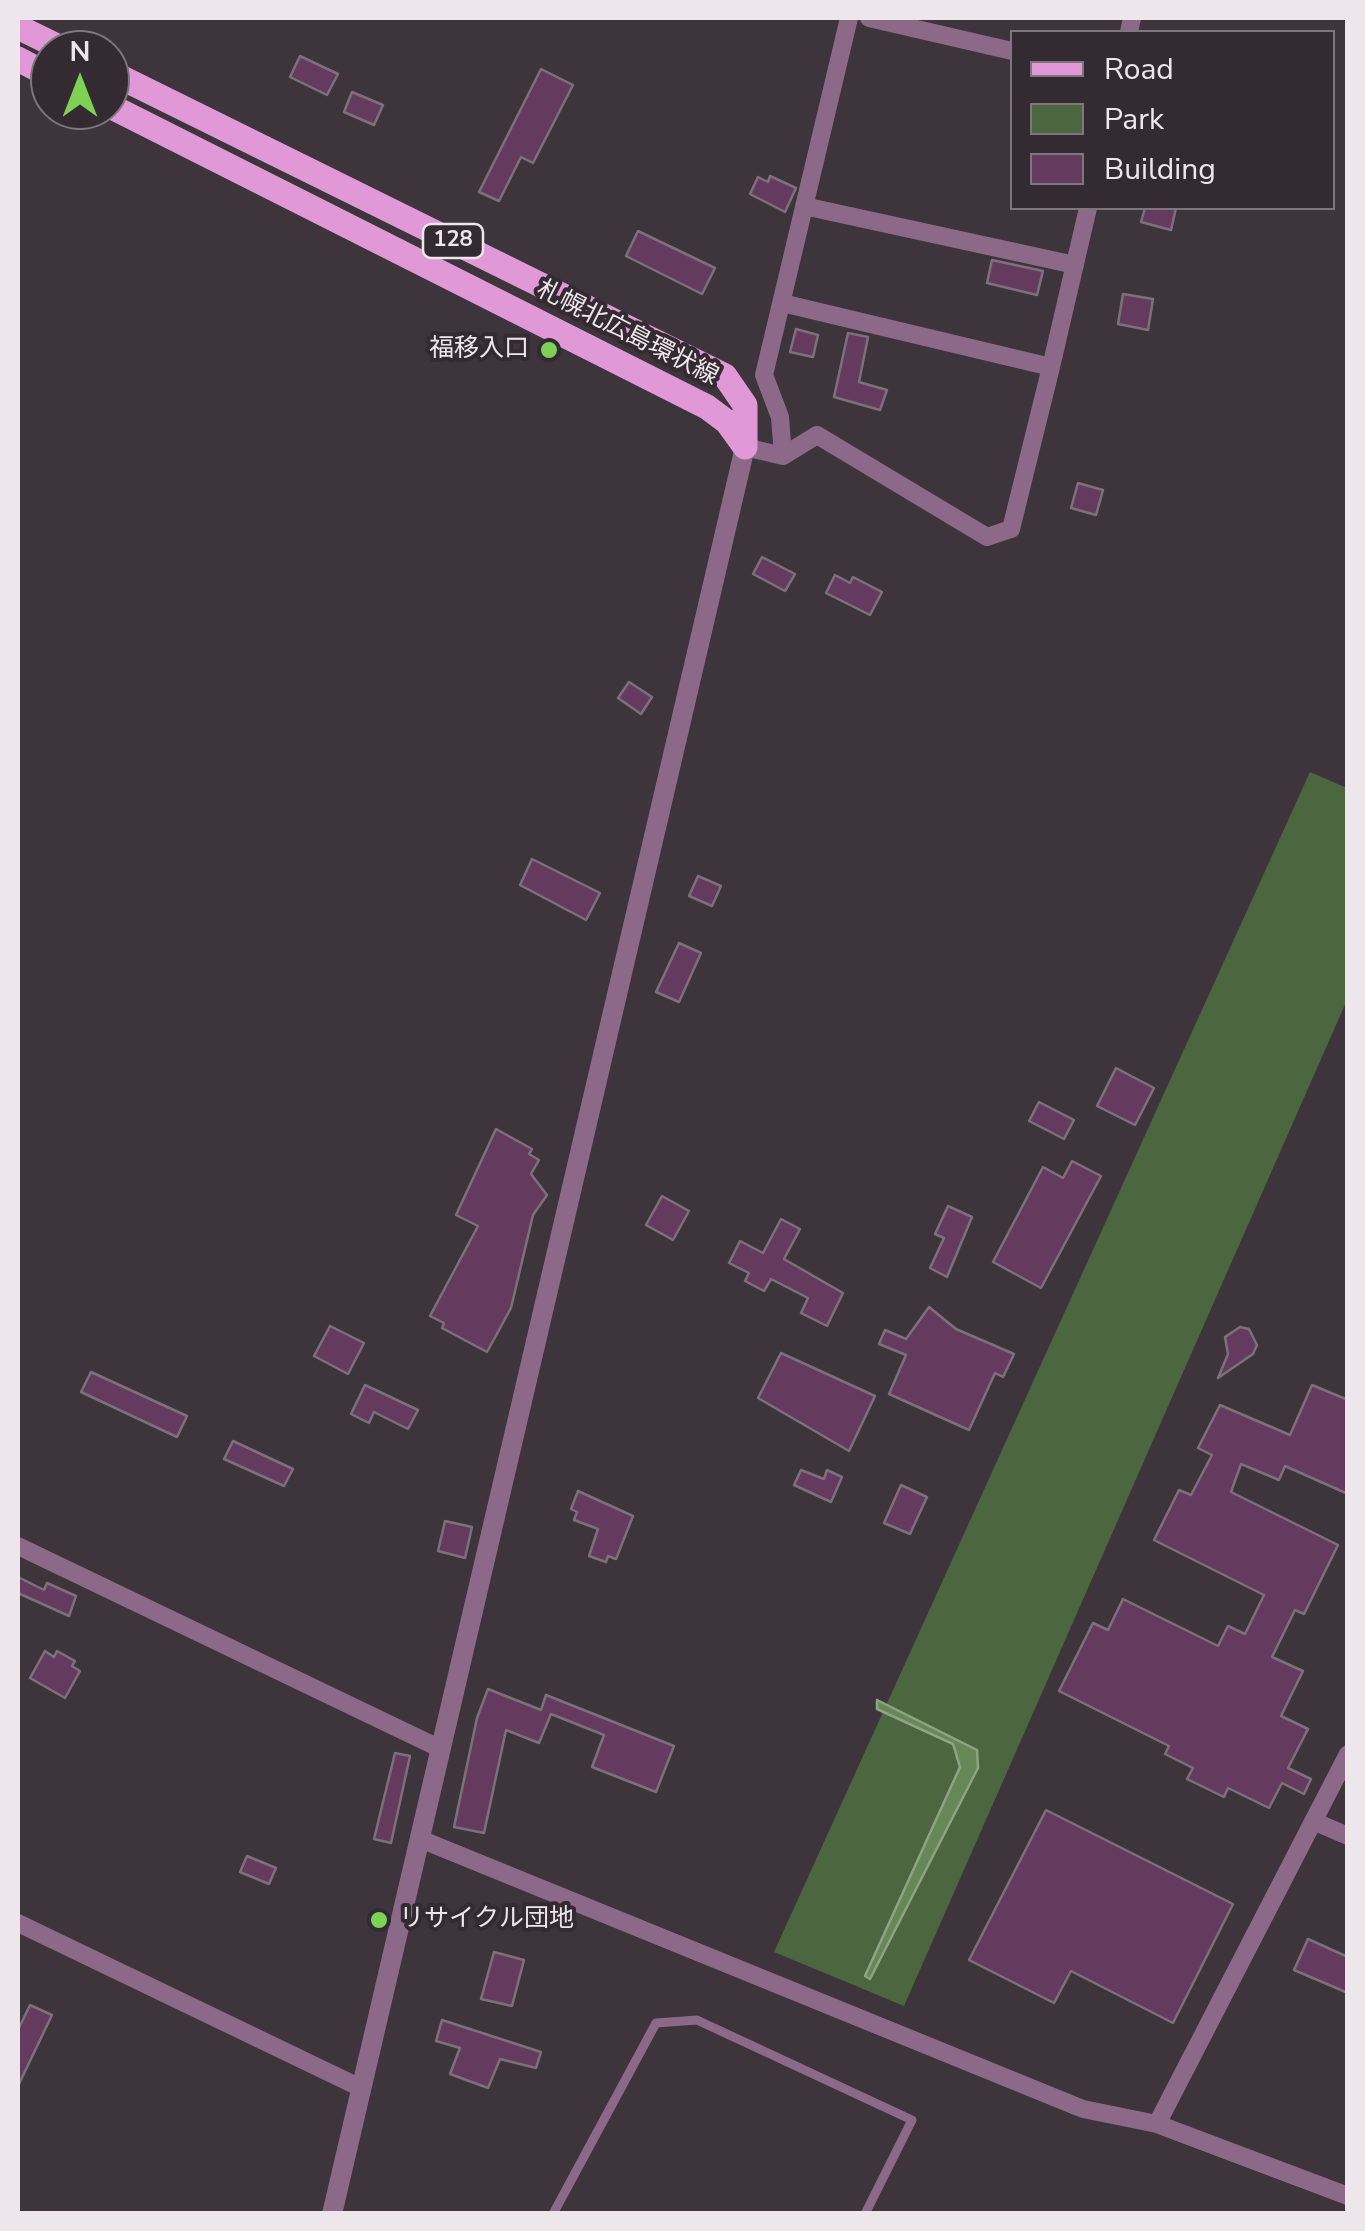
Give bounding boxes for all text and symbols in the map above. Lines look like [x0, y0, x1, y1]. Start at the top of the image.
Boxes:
north arrow [30, 30, 130, 130]
legend [1010, 30, 1335, 210]
text: N [70, 33, 90, 71]
text: Road [1104, 49, 1174, 90]
text: Park [1104, 99, 1164, 140]
text: Building [1104, 149, 1216, 190]
road number: 128 [423, 224, 483, 258]
street label: 札幌北広島環状線 [531, 275, 723, 393]
place label: 福移入口 [429, 335, 529, 365]
marker: 福移入口 [538, 339, 560, 361]
place label: リサイクル団地 [399, 1905, 574, 1935]
marker: リサイクル団地 [368, 1909, 390, 1931]

